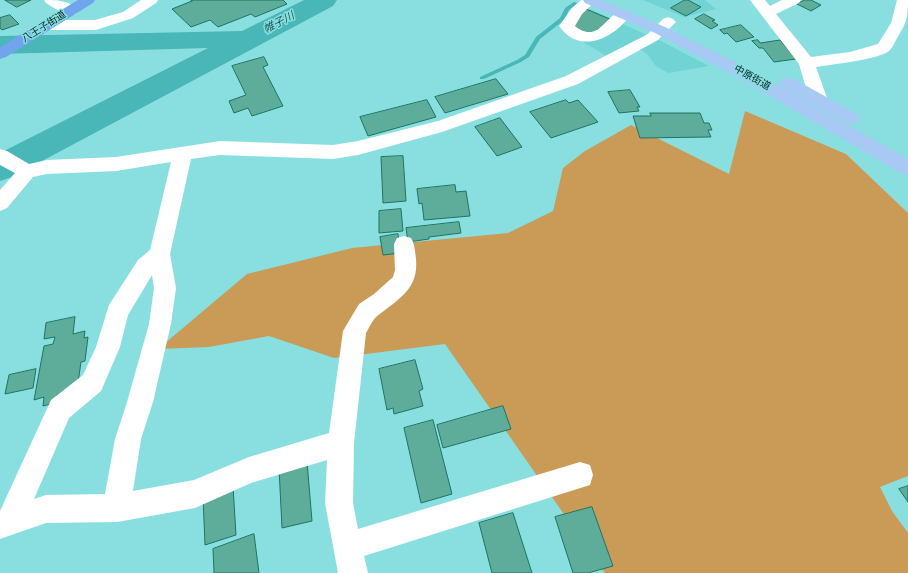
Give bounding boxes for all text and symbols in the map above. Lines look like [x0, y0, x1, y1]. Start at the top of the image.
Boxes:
street label: 八王子街道 [20, 9, 68, 45]
water label: 帷子川 [261, 9, 297, 37]
street label: 中原街道 [732, 63, 772, 93]

